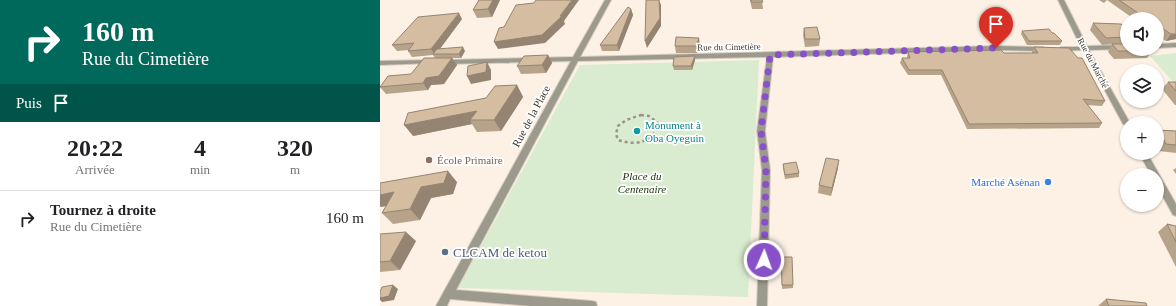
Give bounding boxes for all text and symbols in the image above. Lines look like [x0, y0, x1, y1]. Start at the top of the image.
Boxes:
pin [979, 7.0, 1013, 48]
map controls [1120, 12, 1164, 212]
button: sound [1120, 12, 1164, 56]
icon: arrive [985, 13, 1007, 35]
icon: right [16, 16, 68, 68]
text: 160 m [82, 16, 154, 47]
street label: Rue du Marché [1076, 36, 1110, 90]
street label: Rue du Cimetière [697, 41, 761, 53]
text: Rue du Cimetière [82, 49, 209, 69]
button: layers [1120, 64, 1164, 108]
street label: Rue de la Place [510, 83, 552, 149]
icon: arrive [50, 92, 72, 114]
text: Puis [16, 95, 42, 111]
button: + [1120, 116, 1164, 160]
place label: Monument à Oba Oyeguin [645, 119, 704, 144]
marker: Monument à Oba Oyeguin [632, 126, 642, 136]
text: 20:22 [67, 135, 123, 161]
text: 4 [194, 135, 206, 161]
text: 320 [277, 135, 313, 161]
place label: École Primaire [437, 154, 503, 166]
marker: École Primaire [424, 155, 434, 165]
text: Arrivée [75, 162, 115, 177]
text: min [190, 162, 210, 177]
text: m [290, 162, 300, 177]
button: − [1120, 168, 1164, 212]
park label: Place du Centenaire [618, 170, 666, 195]
place label: Marché Asènan [971, 176, 1040, 188]
marker: Marché Asènan [1043, 177, 1053, 187]
text: Tournez à droite [50, 202, 156, 218]
icon: right [16, 208, 38, 230]
text: 160 m [326, 210, 364, 226]
text: Rue du Cimetière [50, 219, 142, 234]
position arrow [743, 239, 785, 281]
place label: CLCAM de ketou [453, 245, 547, 260]
marker: CLCAM de ketou [440, 247, 450, 257]

